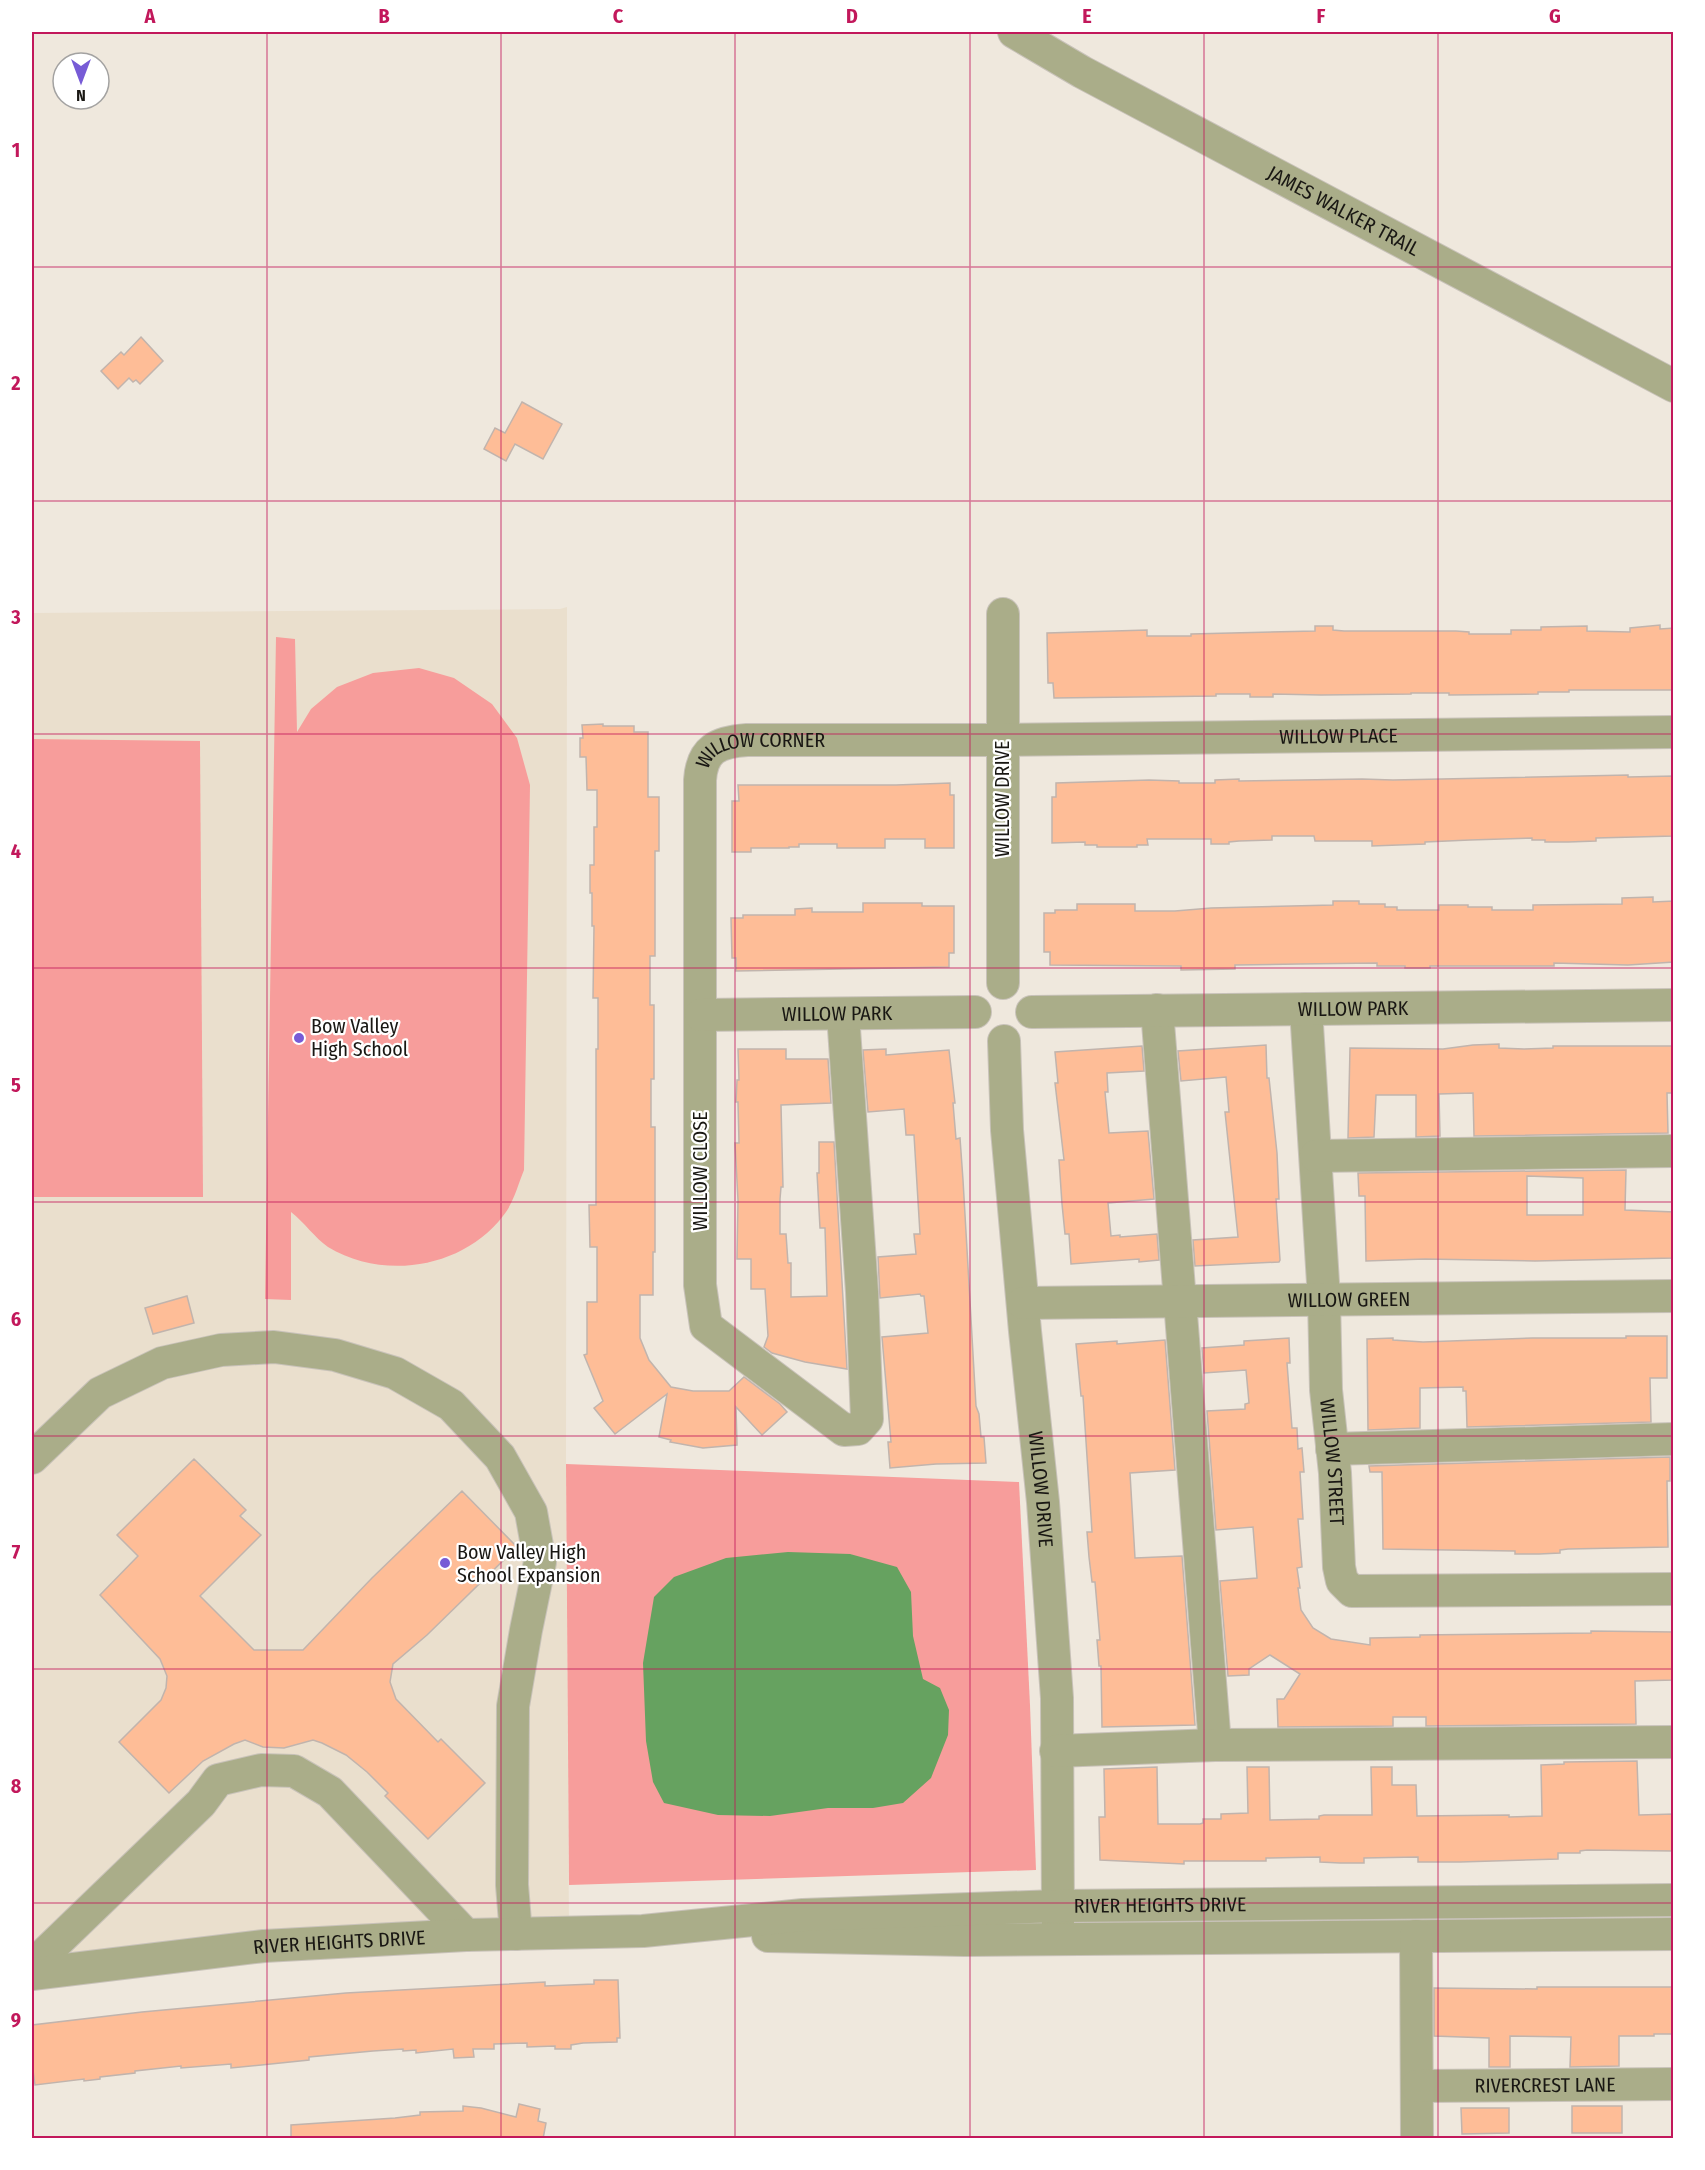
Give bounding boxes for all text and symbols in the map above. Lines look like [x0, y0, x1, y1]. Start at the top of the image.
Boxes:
text: A [144, 4, 157, 28]
text: B [378, 4, 390, 28]
text: C [613, 4, 624, 28]
text: D [846, 4, 858, 28]
text: E [1082, 4, 1092, 28]
text: F [1317, 4, 1326, 28]
text: G [1549, 4, 1561, 28]
north arrow [51, 51, 111, 111]
text: N [76, 86, 86, 105]
text: 1 [12, 138, 20, 162]
street label: JAMES WALKER TRAIL [1263, 161, 1424, 261]
text: 2 [10, 371, 21, 395]
text: 3 [10, 605, 21, 629]
street label: WILLOW PLACE [1279, 723, 1398, 749]
street label: WILLOW CORNER [690, 728, 825, 772]
street label: WILLOW DRIVE [990, 741, 1014, 857]
text: 4 [11, 839, 21, 863]
street label: WILLOW PARK [1298, 996, 1409, 1021]
street label: WILLOW PARK [782, 1001, 893, 1026]
place label: Bow Valley High School [311, 1014, 408, 1061]
marker: Bow Valley High School [292, 1031, 306, 1045]
text: 5 [11, 1073, 21, 1097]
street label: WILLOW CLOSE [688, 1111, 712, 1231]
street label: WILLOW GREEN [1288, 1287, 1410, 1312]
text: 6 [11, 1307, 21, 1331]
street label: WILLOW STREET [1315, 1398, 1349, 1527]
street label: WILLOW DRIVE [1024, 1430, 1058, 1548]
text: 7 [12, 1540, 21, 1564]
place label: Bow Valley High School Expansion [457, 1540, 601, 1587]
marker: Bow Valley High School Expansion [438, 1556, 452, 1570]
text: 8 [11, 1774, 22, 1798]
street label: RIVER HEIGHTS DRIVE [1074, 1892, 1246, 1918]
street label: RIVER HEIGHTS DRIVE [252, 1925, 426, 1959]
text: 9 [11, 2008, 21, 2032]
street label: RIVERCREST LANE [1474, 2072, 1616, 2098]

